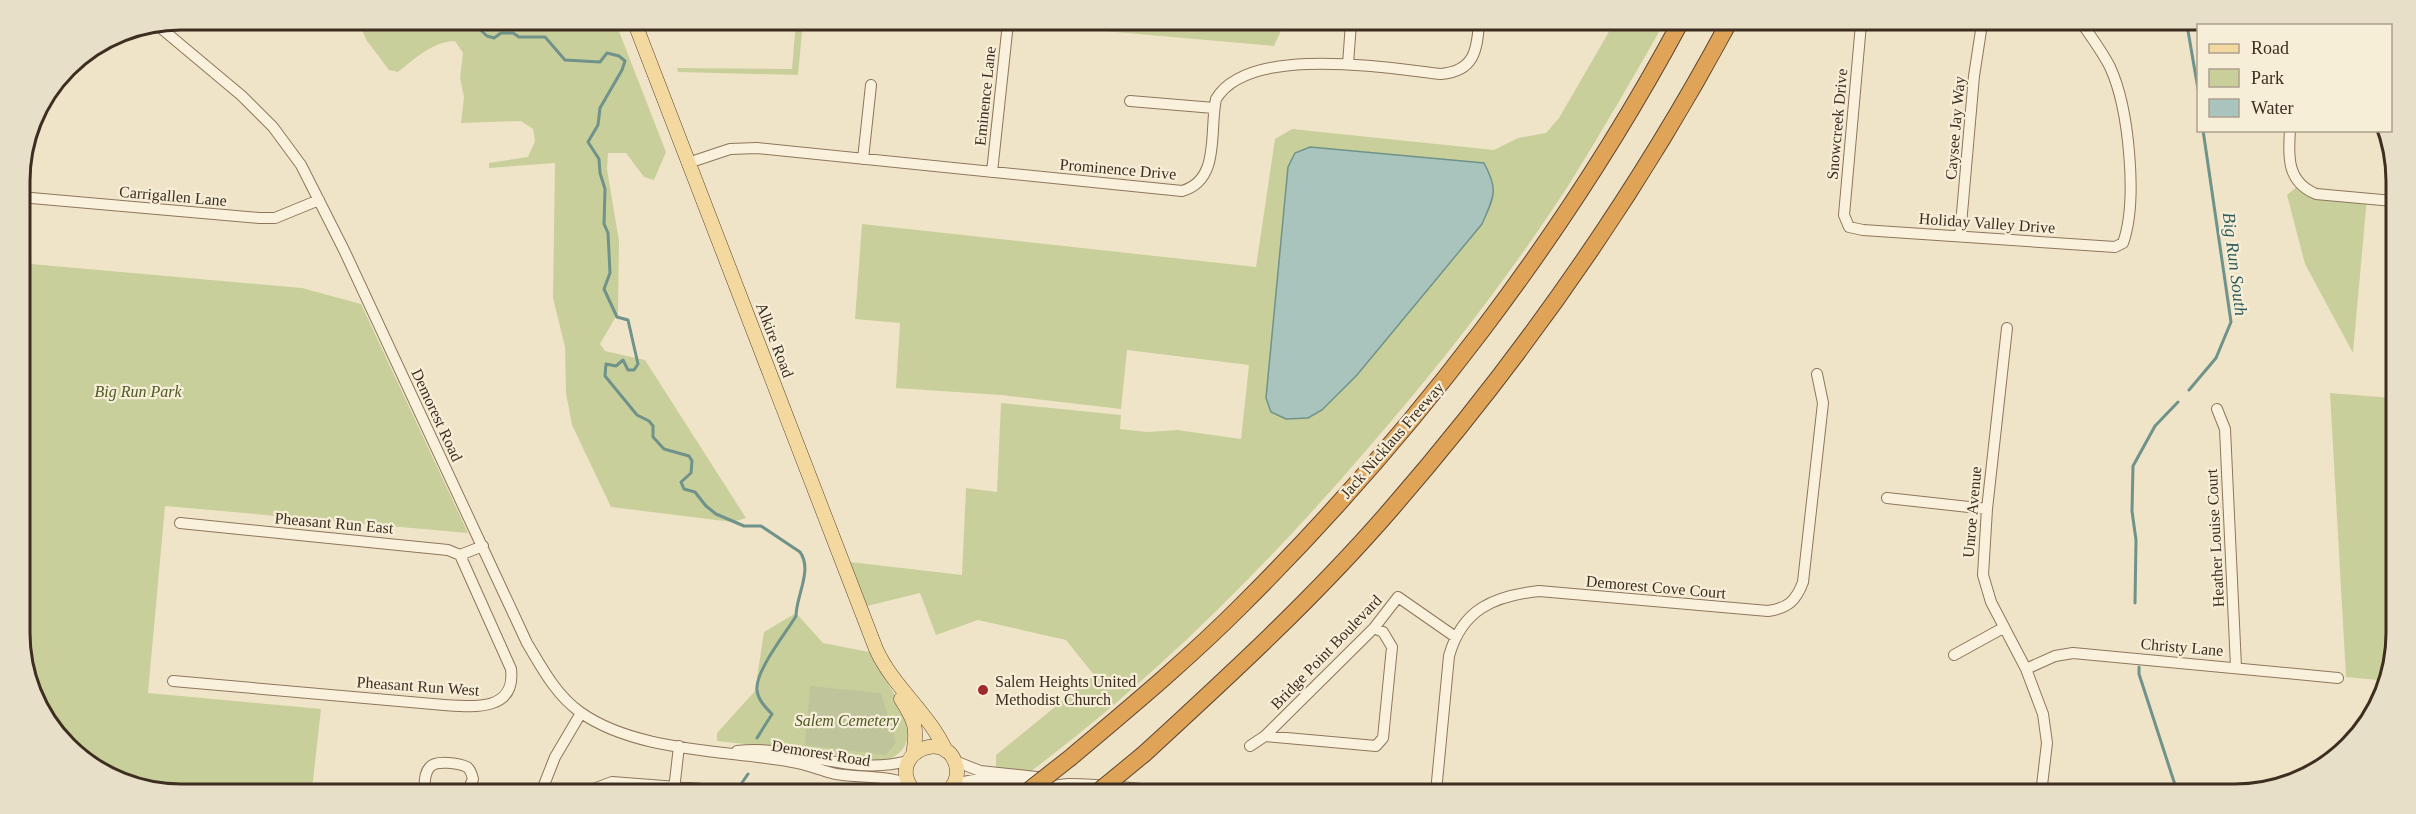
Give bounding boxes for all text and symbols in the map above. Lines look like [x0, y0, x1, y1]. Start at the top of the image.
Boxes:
legend [2197, 24, 2392, 132]
text: Road [2251, 38, 2289, 58]
street label: Eminence Lane [971, 45, 999, 147]
street label: Snowcreek Drive [1824, 68, 1850, 180]
text: Park [2251, 68, 2284, 88]
street label: Caysee Jay Way [1942, 75, 1969, 181]
text: Water [2251, 98, 2294, 118]
street label: Prominence Drive [1059, 155, 1177, 183]
street label: Carrigallen Lane [118, 183, 228, 210]
street label: Holiday Valley Drive [1918, 210, 2056, 237]
water label: Big Run South [2219, 211, 2251, 317]
street label: Alkire Road [753, 300, 797, 380]
street label: Demorest Road [408, 366, 466, 464]
street label: Jack Nicklaus Freeway [1337, 378, 1448, 502]
park label: Big Run Park [94, 383, 182, 401]
street label: Unroe Avenue [1960, 466, 1984, 558]
street label: Heather Louise Court [2203, 468, 2227, 608]
street label: Pheasant Run East [274, 509, 395, 537]
street label: Demorest Cove Court [1585, 572, 1727, 602]
street label: Bridge Point Boulevard [1267, 591, 1386, 713]
street label: Christy Lane [2140, 635, 2224, 660]
street label: Pheasant Run West [356, 673, 480, 699]
place label: Salem Heights United Methodist Church [995, 673, 1136, 708]
marker: Salem Heights United Methodist Church [976, 683, 990, 697]
park label: Salem Cemetery [795, 712, 900, 730]
street label: Demorest Road [770, 737, 872, 769]

